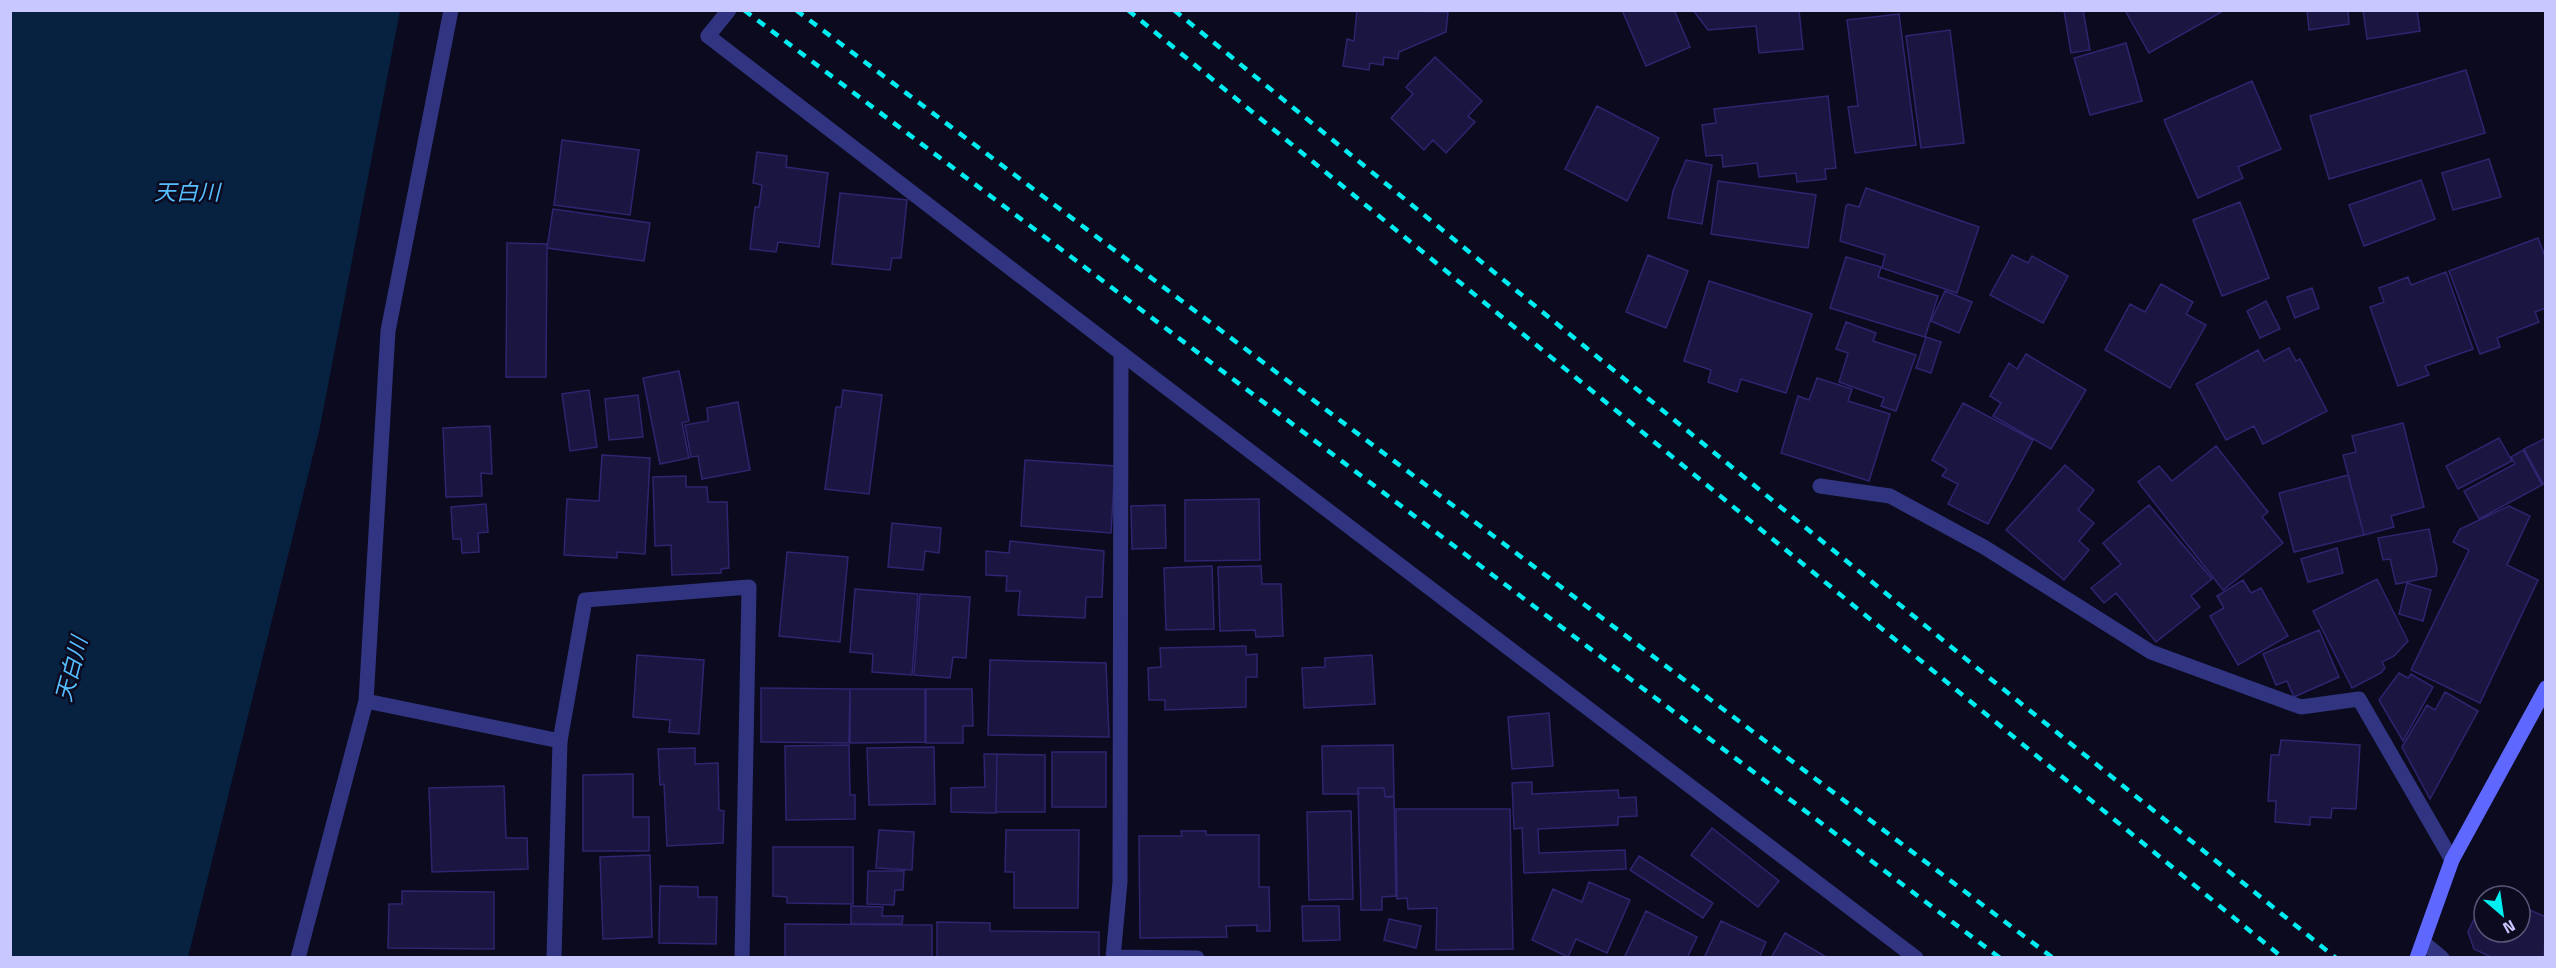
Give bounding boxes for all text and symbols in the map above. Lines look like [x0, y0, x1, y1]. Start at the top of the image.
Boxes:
water label: 天白川 [154, 175, 222, 209]
water label: 天白川 [46, 631, 96, 705]
north arrow [2472, 884, 2532, 944]
text: N [2499, 914, 2520, 940]

